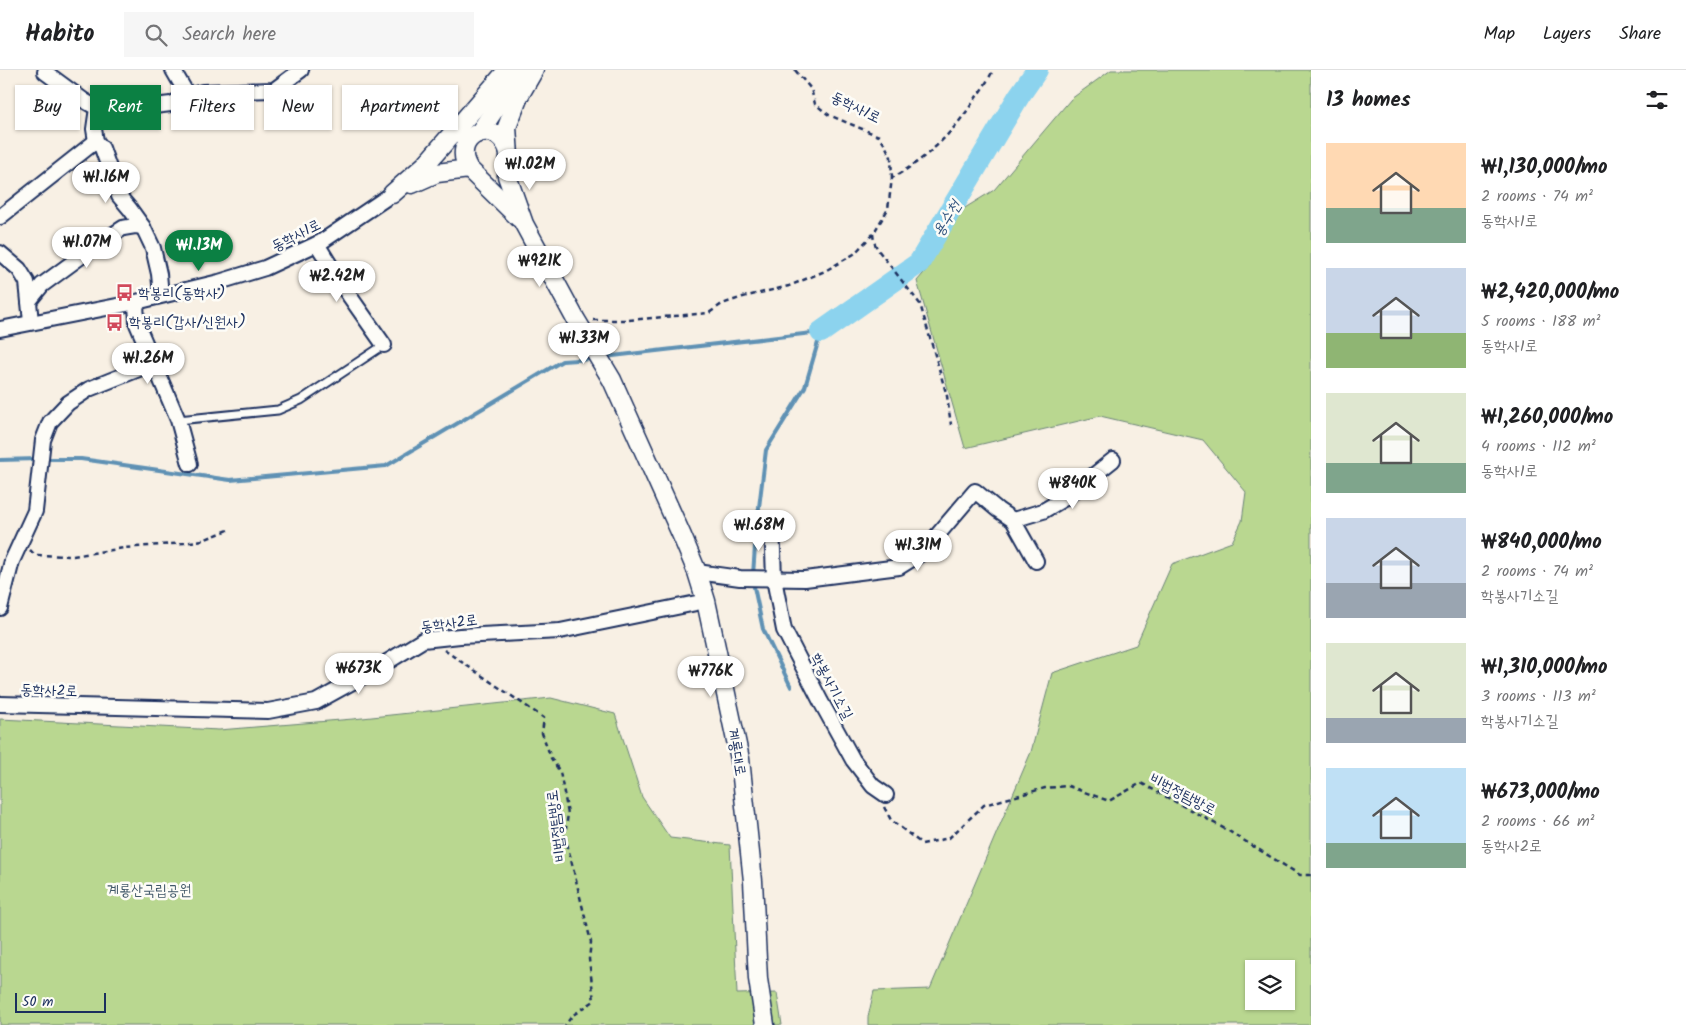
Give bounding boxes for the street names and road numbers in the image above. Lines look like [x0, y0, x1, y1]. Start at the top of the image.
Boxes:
street label: 동학사1로 [826, 85, 885, 130]
street label: 동학사1로 [267, 213, 326, 259]
street label: 동학사2로 [419, 608, 479, 640]
street label: 학봉사기소길 [804, 649, 859, 724]
street label: 동학사2로 [20, 678, 78, 704]
street label: 계룡대로 [720, 726, 752, 778]
street label: 비법정탐방로 [1145, 767, 1220, 822]
street label: 비법정탐방로 [541, 788, 573, 863]

